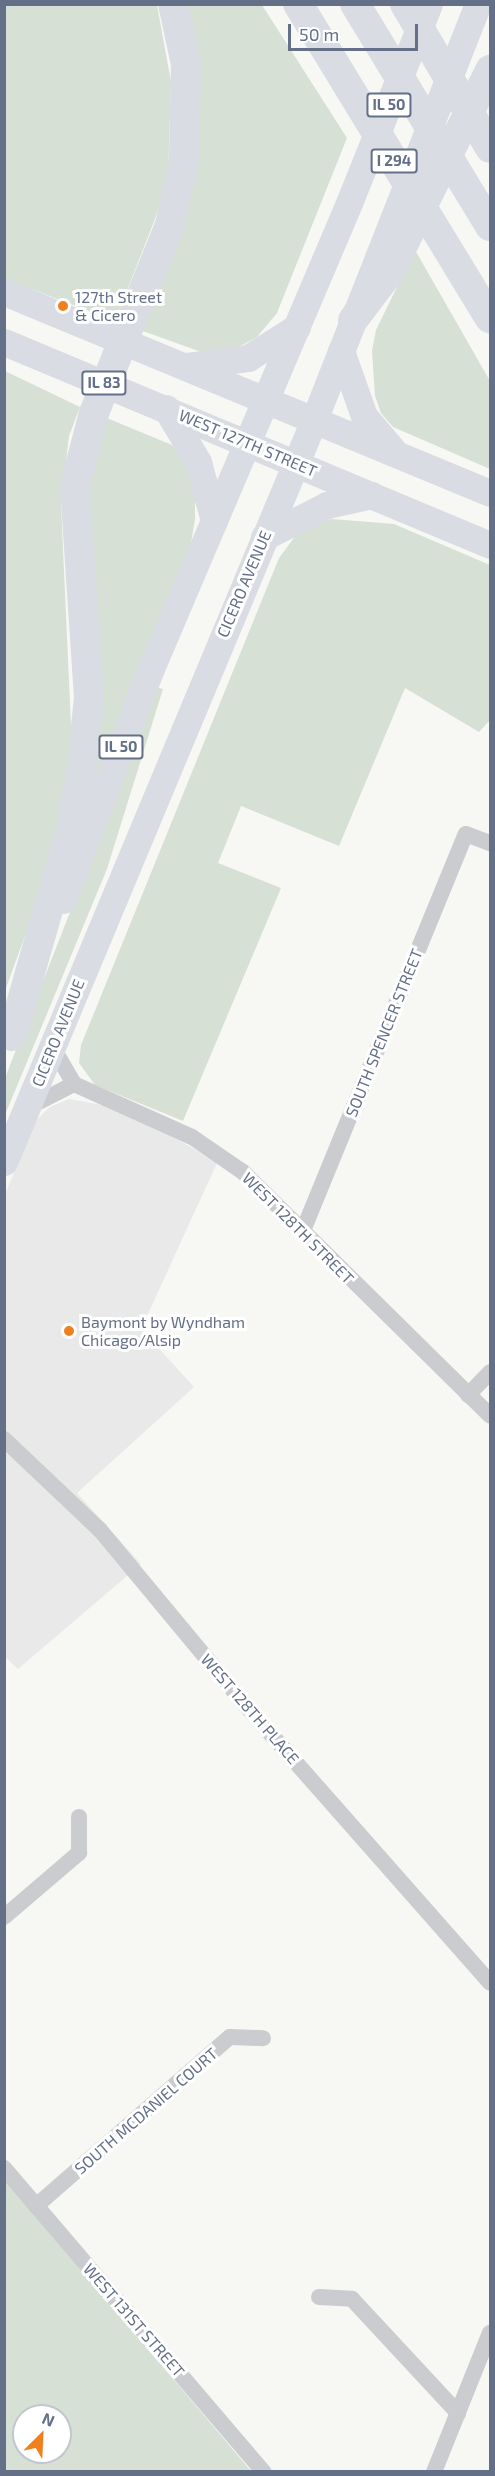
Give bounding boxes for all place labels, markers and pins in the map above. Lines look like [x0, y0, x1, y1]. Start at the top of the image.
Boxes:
place label: 127th Street & Cicero [75, 287, 162, 325]
marker: 127th Street & Cicero [56, 299, 70, 313]
place label: Baymont by Wyndham Chicago/Alsip [81, 1312, 245, 1350]
marker: Baymont by Wyndham Chicago/Alsip [62, 1324, 76, 1338]

